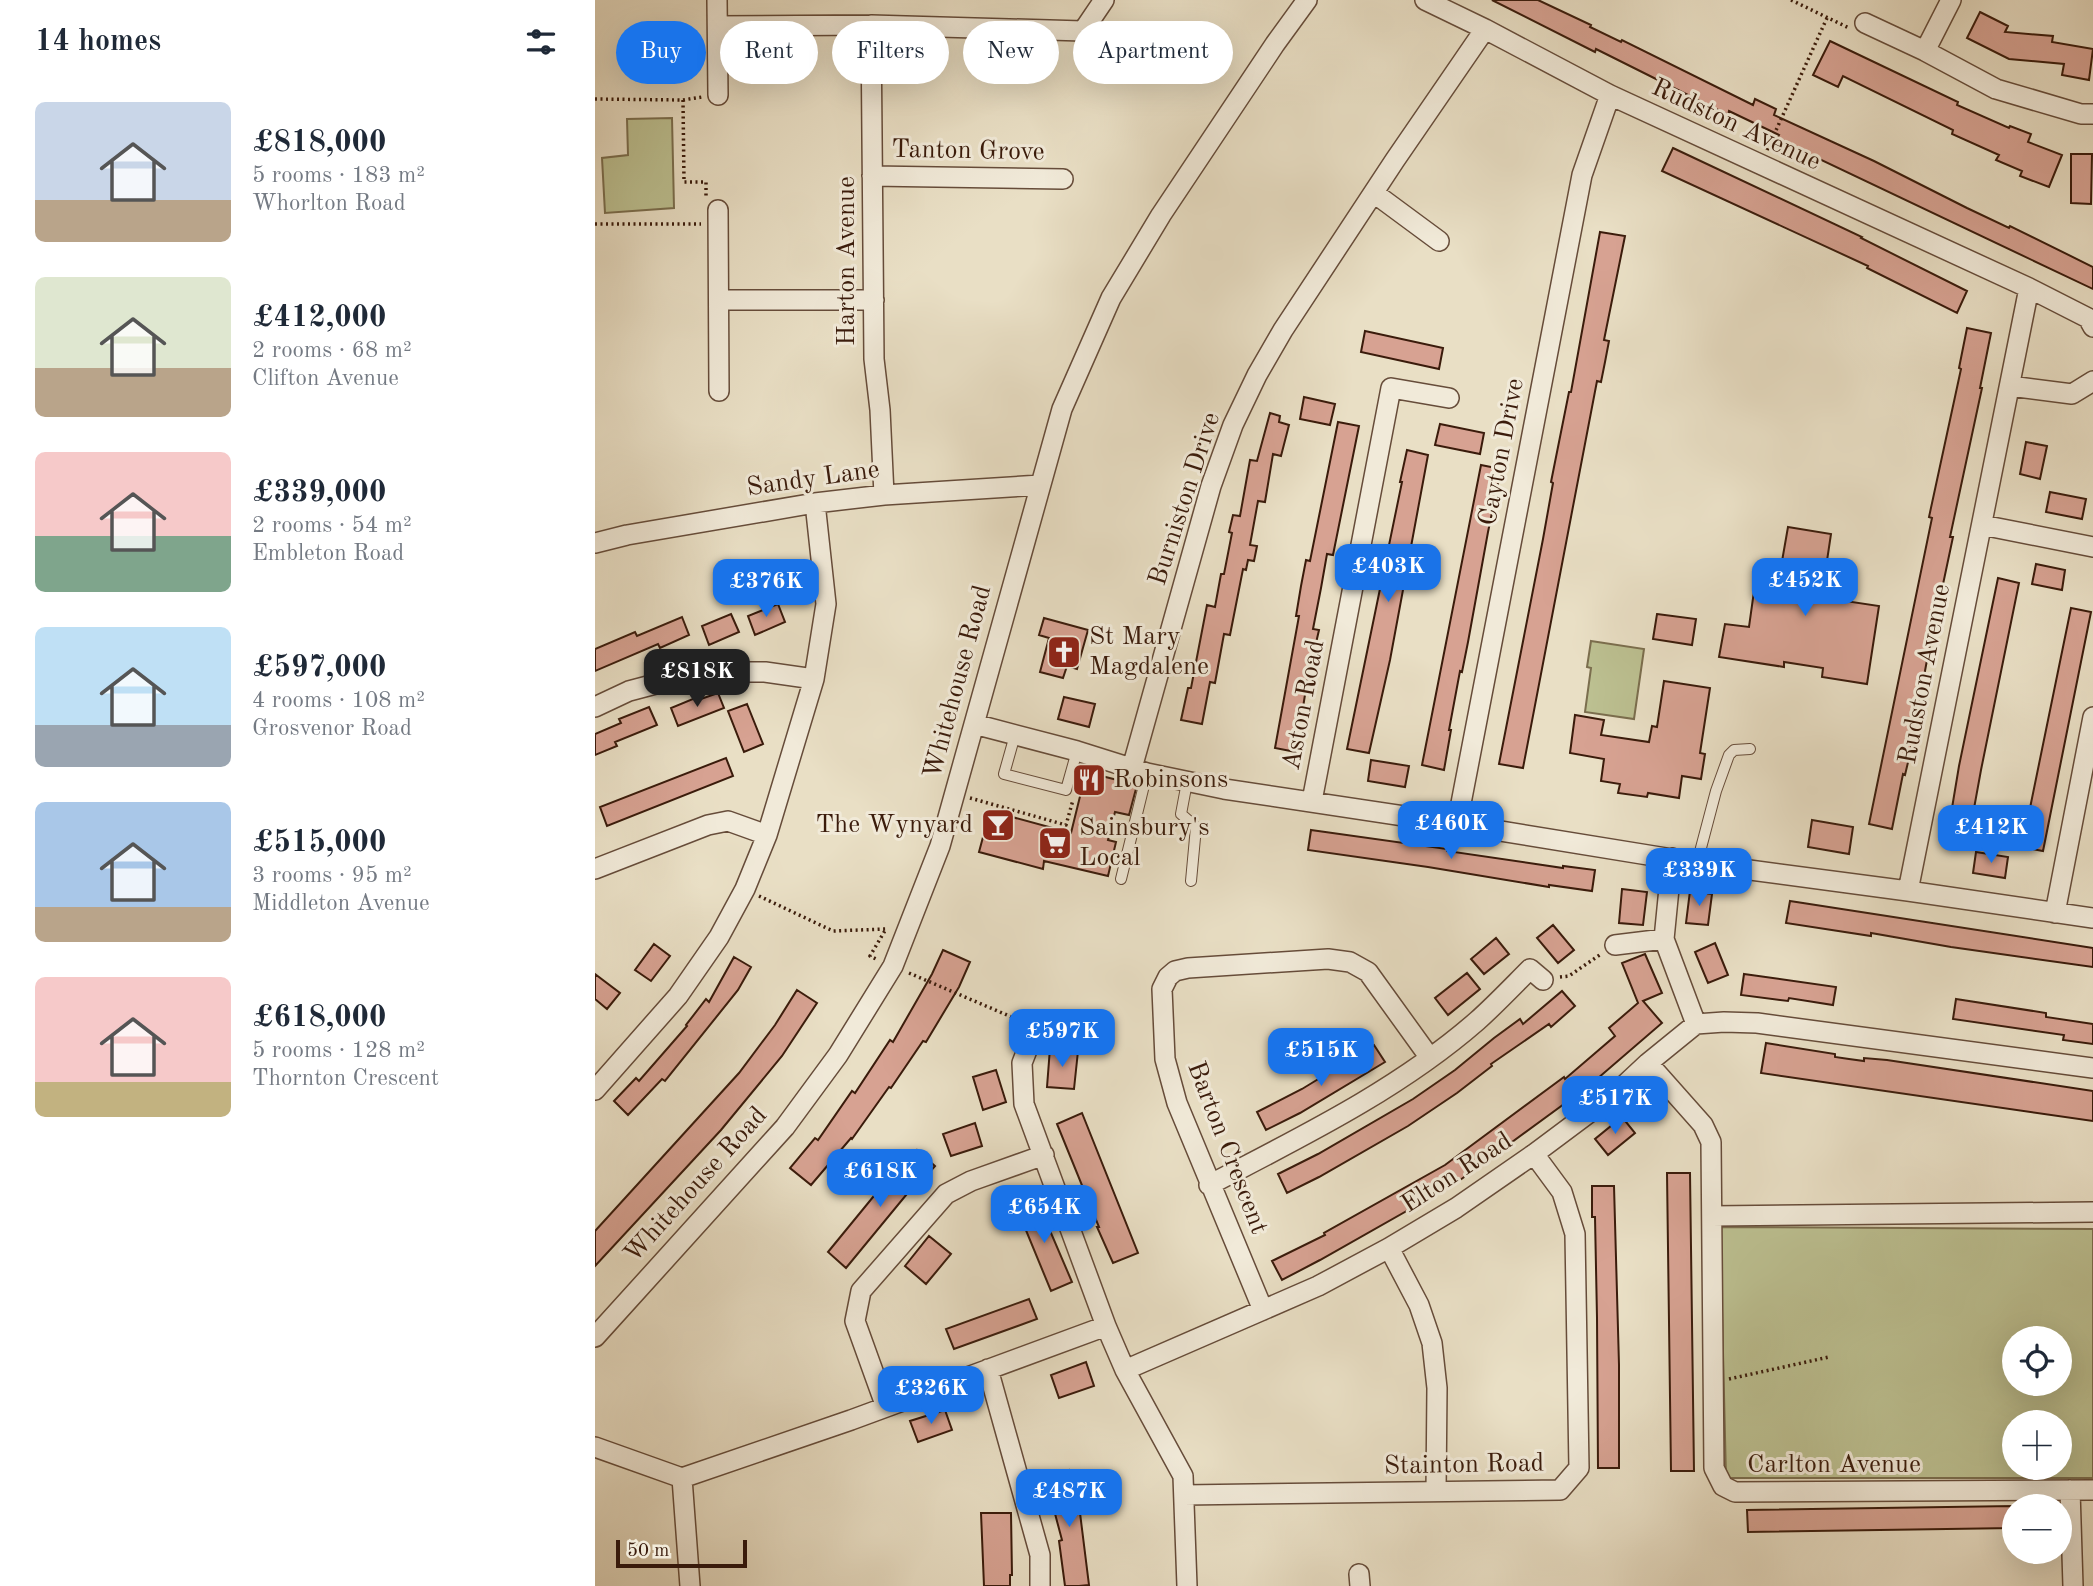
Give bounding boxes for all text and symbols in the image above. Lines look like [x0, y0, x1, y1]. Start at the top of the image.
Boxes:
chip: Buy [616, 21, 706, 84]
chip: Rent [720, 21, 818, 84]
chip: Filters [832, 21, 949, 84]
chip: New [963, 21, 1059, 84]
chip: Apartment [1073, 21, 1233, 84]
icon: filters [522, 23, 560, 61]
text: 14 homes [35, 27, 161, 57]
street label: Rudston Avenue [1647, 74, 1825, 176]
text: £818,000 [252, 128, 386, 158]
icon: home [91, 130, 175, 214]
street label: Tanton Grove [891, 137, 1045, 165]
text: 5 rooms · 183 m² [252, 164, 425, 187]
street label: Harton Avenue [834, 176, 860, 346]
text: Whorlton Road [252, 192, 406, 215]
text: £412,000 [252, 303, 386, 333]
icon: home [91, 305, 175, 389]
text: 2 rooms · 68 m² [252, 339, 412, 362]
text: Clifton Avenue [252, 367, 399, 390]
street label: Cayton Drive [1475, 376, 1529, 528]
street label: Burniston Drive [1145, 409, 1225, 589]
street label: Sandy Lane [745, 457, 881, 501]
text: £339,000 [252, 478, 386, 508]
icon: home [91, 480, 175, 564]
text: 2 rooms · 54 m² [252, 514, 412, 537]
text: Embleton Road [252, 542, 404, 565]
pin: £403K [1339, 544, 1437, 604]
text: £403K [1351, 555, 1425, 578]
pin: £452K [1756, 558, 1854, 618]
pin: £376K [717, 560, 815, 619]
text: £452K [1768, 569, 1842, 592]
text: £376K [729, 570, 803, 593]
street label: Whitehouse Road [920, 582, 996, 782]
street label: Rudston Avenue [1895, 582, 1955, 766]
place label: St Mary Magdalene [1089, 624, 1209, 680]
church icon: St Mary Magdalene [1045, 633, 1083, 671]
street label: Aston Road [1279, 638, 1329, 772]
pin: £818K [648, 650, 746, 709]
text: £597,000 [252, 653, 386, 683]
icon: home [91, 655, 175, 739]
text: £818K [660, 660, 734, 683]
text: 4 rooms · 108 m² [252, 689, 425, 712]
text: Grosvenor Road [252, 717, 412, 740]
restaurant icon: Robinsons [1070, 761, 1108, 799]
place label: Robinsons [1113, 767, 1228, 793]
pin: £460K [1402, 802, 1500, 861]
bar icon: The Wynyard [979, 806, 1017, 844]
pin: £412K [1942, 806, 2040, 865]
place label: The Wynyard [815, 812, 973, 838]
text: £460K [1414, 812, 1488, 835]
place label: Sainsbury's Local [1079, 815, 1209, 871]
text: £412K [1954, 816, 2028, 839]
supermarket icon: Sainsbury's Local [1036, 824, 1074, 862]
text: £515,000 [252, 828, 386, 858]
icon: home [91, 830, 175, 914]
pin: £339K [1650, 848, 1748, 908]
text: £339K [1662, 859, 1736, 882]
text: 3 rooms · 95 m² [252, 864, 412, 887]
text: Middleton Avenue [252, 892, 430, 915]
text: £618,000 [252, 1003, 386, 1033]
icon: home [91, 1005, 175, 1089]
pin: £597K [1013, 1010, 1111, 1069]
text: £597K [1025, 1020, 1099, 1043]
pin: £515K [1272, 1028, 1370, 1088]
text: 5 rooms · 128 m² [252, 1039, 425, 1062]
text: £515K [1284, 1039, 1358, 1062]
street label: Barton Crescent [1182, 1058, 1272, 1238]
text: Thornton Crescent [252, 1067, 439, 1090]
pin: £517K [1566, 1076, 1664, 1136]
text: £517K [1578, 1087, 1652, 1110]
street label: Whitehouse Road [620, 1102, 772, 1268]
street label: Elton Road [1397, 1128, 1517, 1218]
pin: £618K [831, 1150, 929, 1209]
text: £618K [843, 1160, 917, 1183]
pin: £654K [995, 1186, 1093, 1245]
text: £654K [1007, 1196, 1081, 1219]
map controls [2002, 1326, 2072, 1564]
button: locate [2002, 1326, 2072, 1396]
pin: £326K [882, 1366, 980, 1426]
text: £326K [894, 1377, 968, 1400]
button: + [2002, 1410, 2072, 1480]
street label: Stainton Road [1384, 1451, 1544, 1479]
street label: Carlton Avenue [1747, 1452, 1921, 1478]
pin: £487K [1020, 1470, 1118, 1529]
text: £487K [1032, 1480, 1106, 1503]
button: − [2002, 1494, 2072, 1564]
scale bar [616, 1537, 747, 1569]
text: 50 m [627, 1542, 669, 1561]

